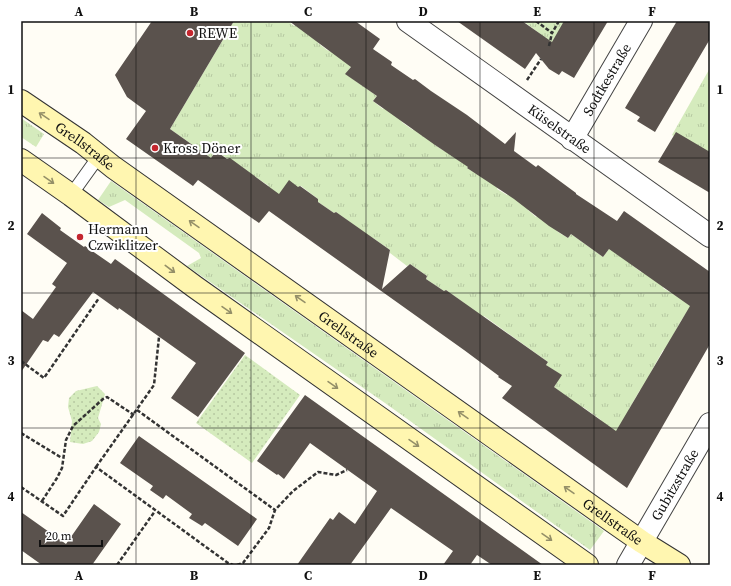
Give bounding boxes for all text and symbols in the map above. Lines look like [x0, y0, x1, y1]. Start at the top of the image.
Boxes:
text: A [75, 3, 84, 20]
text: B [190, 3, 199, 20]
text: C [304, 3, 312, 20]
text: D [418, 3, 428, 20]
text: E [533, 3, 541, 20]
text: F [648, 3, 656, 20]
place label: REWE [198, 23, 237, 43]
marker: REWE [185, 28, 195, 38]
street label: Sodtkestraße [578, 39, 636, 119]
text: 1 [7, 81, 15, 98]
text: 1 [716, 81, 724, 98]
street label: Küselstraße [524, 99, 595, 158]
one-way arrow [39, 112, 50, 121]
street label: Grellstraße [51, 117, 119, 175]
place label: Kross Döner [163, 138, 240, 158]
marker: Kross Döner [150, 143, 160, 153]
one-way arrow [43, 176, 54, 184]
text: 2 [7, 217, 15, 234]
text: 2 [716, 217, 724, 234]
place label: Hermann Czwiklitzer [88, 219, 158, 255]
one-way arrow [189, 220, 200, 228]
marker: Hermann Czwiklitzer [75, 232, 85, 242]
one-way arrow [165, 264, 176, 273]
one-way arrow [295, 295, 306, 303]
one-way arrow [221, 306, 232, 314]
street label: Grellstraße [314, 306, 383, 362]
text: 3 [7, 352, 15, 369]
text: 3 [716, 352, 724, 369]
one-way arrow [327, 381, 338, 389]
one-way arrow [458, 411, 469, 419]
one-way arrow [409, 439, 420, 447]
street label: Gubitzstraße [646, 445, 703, 524]
one-way arrow [563, 486, 574, 494]
text: 4 [7, 488, 15, 505]
text: 4 [716, 488, 724, 505]
street label: Grellstraße [578, 493, 647, 550]
scale bar [40, 522, 102, 548]
text: 20 m [46, 528, 72, 544]
one-way arrow [541, 533, 552, 541]
text: A [75, 567, 84, 584]
text: B [190, 567, 199, 584]
text: C [304, 567, 312, 584]
text: D [418, 567, 428, 584]
text: E [533, 567, 541, 584]
text: F [648, 567, 656, 584]

